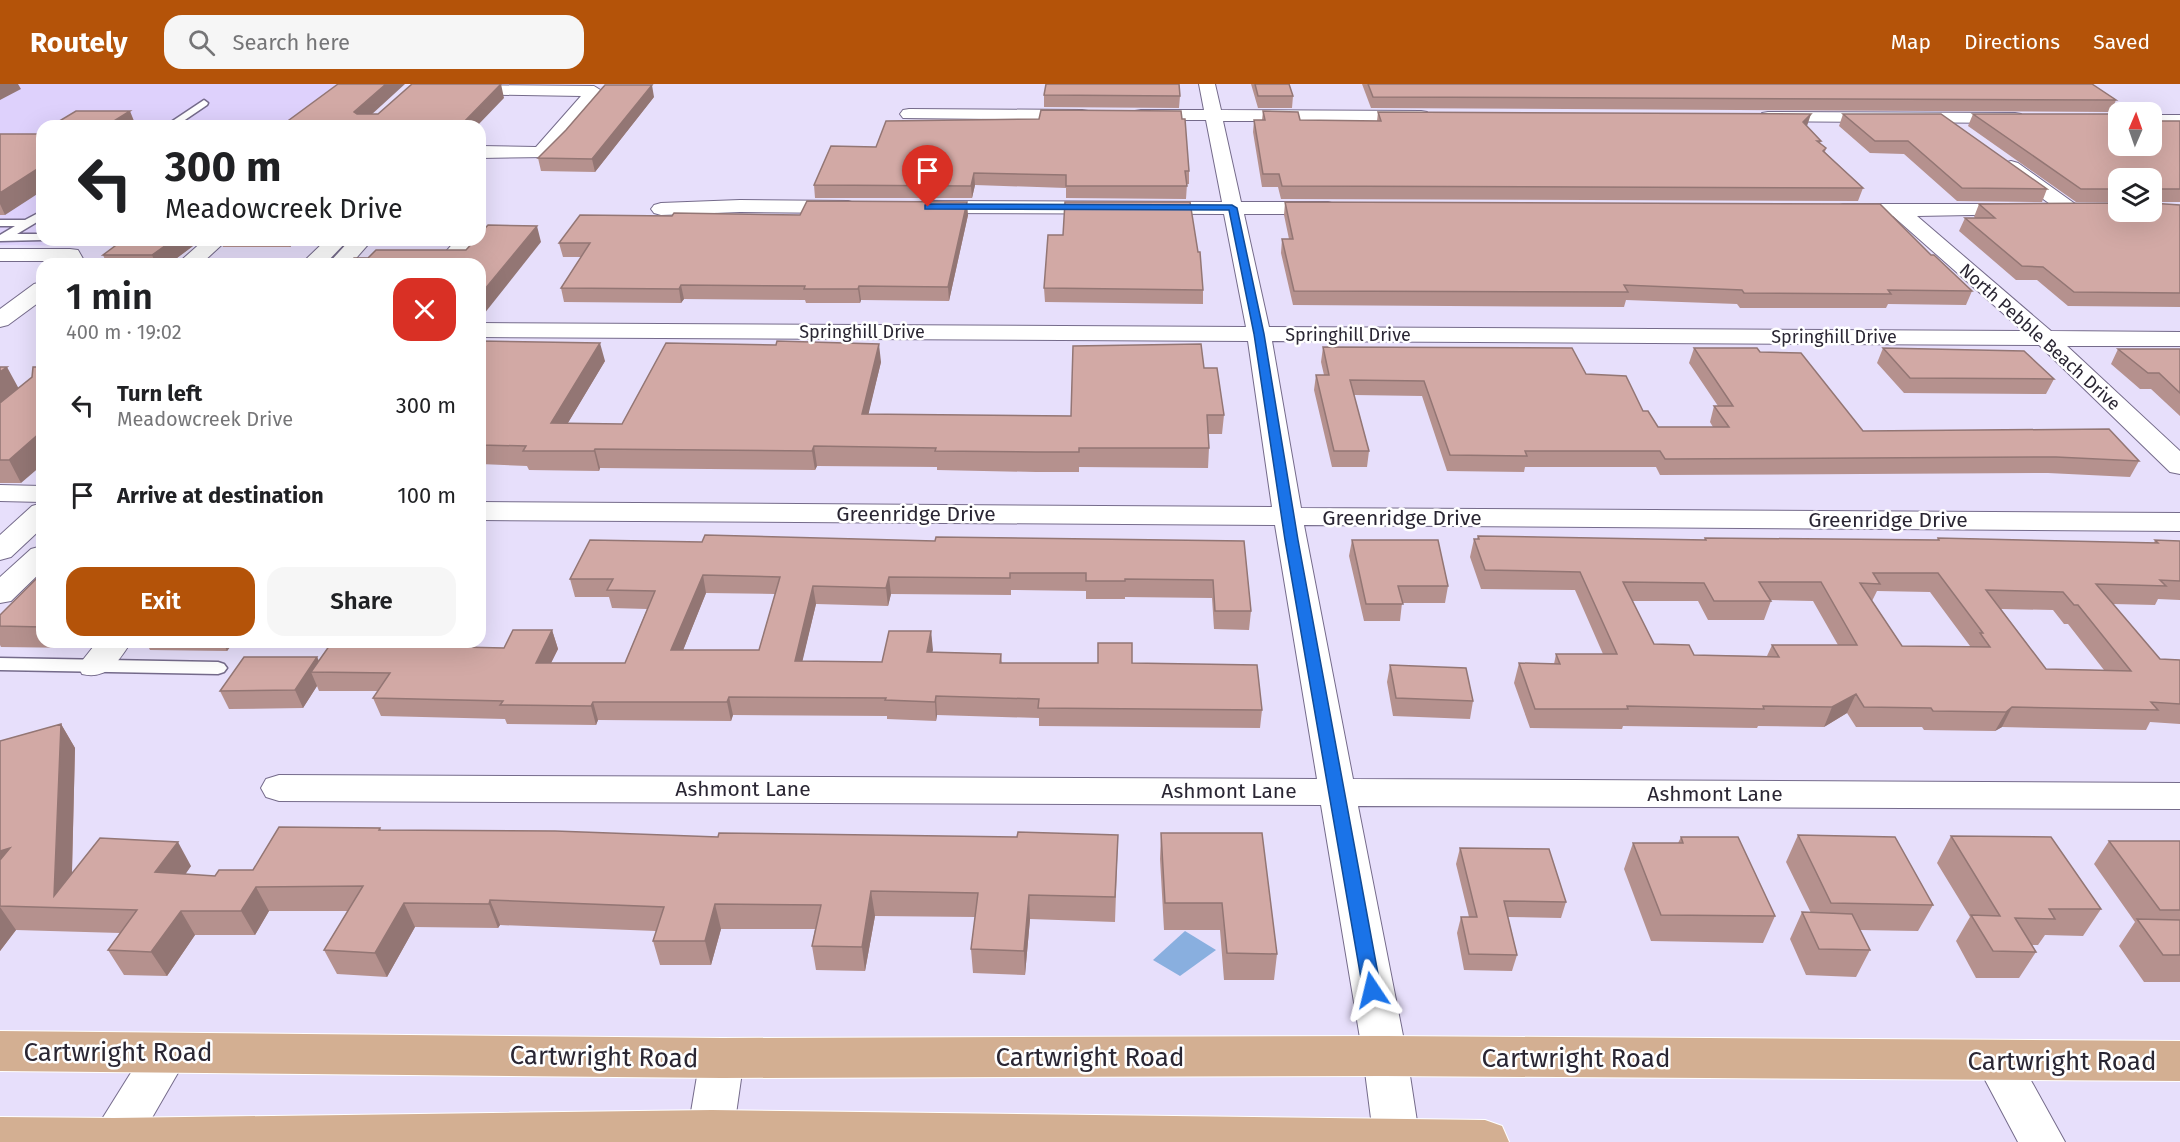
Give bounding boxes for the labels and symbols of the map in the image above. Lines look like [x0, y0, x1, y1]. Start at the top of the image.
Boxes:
north arrow [2108, 102, 2162, 156]
pin [902, 145, 953, 207]
street label: North Pebble Beach Drive [1955, 259, 2125, 415]
street label: Springhill Drive [799, 321, 925, 343]
street label: Springhill Drive [1285, 324, 1411, 346]
street label: Springhill Drive [1771, 326, 1897, 348]
street label: Greenridge Drive [836, 501, 996, 527]
street label: Greenridge Drive [1322, 505, 1482, 531]
street label: Greenridge Drive [1808, 507, 1968, 533]
street label: Ashmont Lane [675, 776, 811, 802]
street label: Ashmont Lane [1161, 778, 1297, 804]
street label: Ashmont Lane [1647, 781, 1783, 807]
position arrow [1340, 958, 1404, 1022]
street label: Cartwright Road [24, 1037, 212, 1068]
street label: Cartwright Road [509, 1040, 699, 1074]
street label: Cartwright Road [996, 1042, 1184, 1073]
street label: Cartwright Road [1482, 1043, 1670, 1074]
street label: Cartwright Road [1968, 1046, 2156, 1077]

